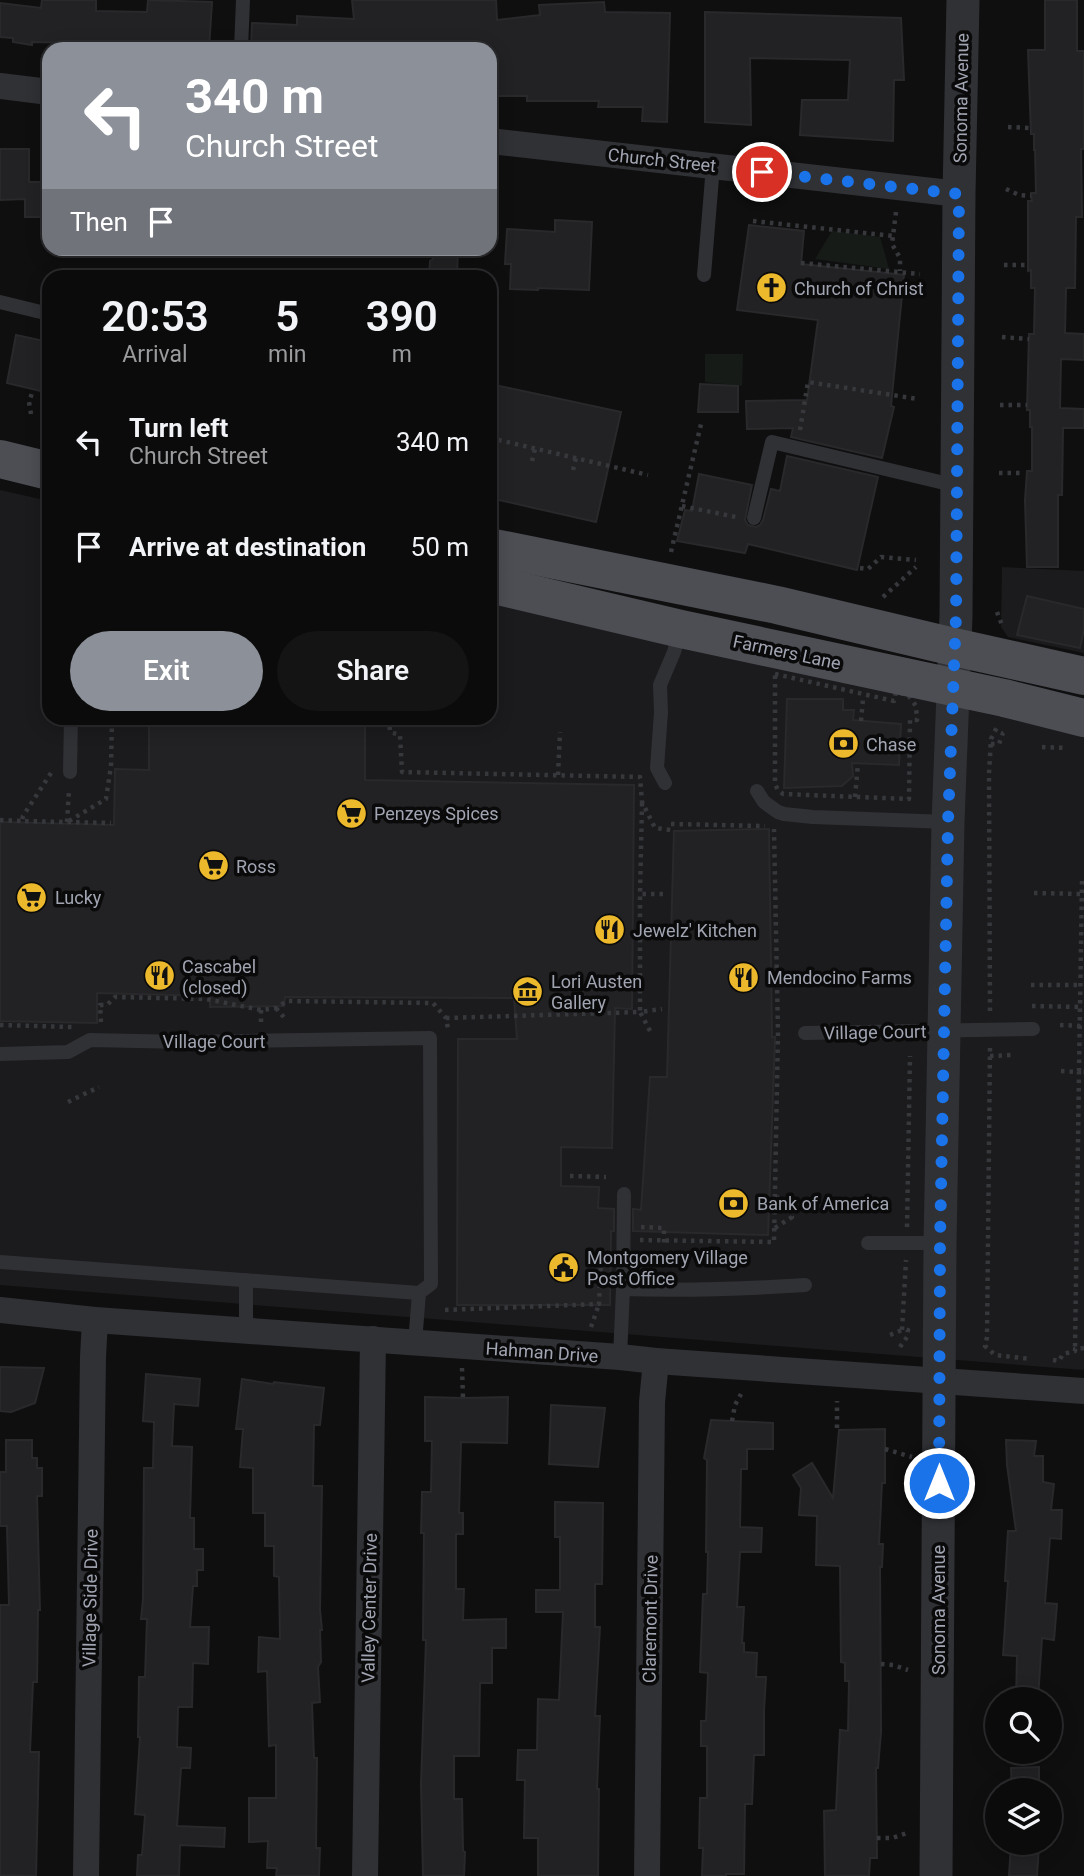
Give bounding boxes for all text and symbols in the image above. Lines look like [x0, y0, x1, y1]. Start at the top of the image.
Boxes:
street label: Sonoma Avenue [949, 33, 973, 163]
text: 340 m [185, 68, 324, 125]
icon: left [70, 70, 161, 161]
text: Church Street [185, 127, 378, 165]
pin [732, 142, 792, 202]
street label: Church Street [607, 144, 717, 176]
icon: arrive [743, 153, 781, 191]
icon: arrive [142, 203, 180, 241]
text: Then [70, 207, 128, 237]
church icon: Church of Christ [754, 271, 788, 305]
place label: Church of Christ [794, 278, 924, 299]
text: 20:53 [101, 292, 209, 341]
text: 5 [275, 292, 299, 341]
text: 390 [366, 292, 438, 341]
text: Arrival [122, 341, 188, 368]
text: min [268, 341, 306, 368]
text: m [392, 341, 412, 368]
text: Turn left [129, 413, 228, 443]
icon: left [70, 423, 108, 461]
text: 340 m [396, 427, 469, 457]
text: Church Street [129, 443, 268, 470]
icon: arrive [70, 528, 108, 566]
text: Arrive at destination [129, 532, 366, 562]
text: 50 m [411, 532, 469, 562]
street label: Farmers Lane [731, 630, 843, 674]
button: Exit [70, 631, 263, 711]
button: Share [277, 631, 469, 711]
bank icon: Chase [826, 727, 860, 761]
place label: Chase [866, 734, 916, 755]
supermarket icon: Penzeys Spices [334, 796, 368, 830]
place label: Penzeys Spices [374, 803, 499, 824]
supermarket icon: Ross [196, 849, 230, 883]
place label: Ross [236, 856, 276, 877]
supermarket icon: Lucky [15, 880, 49, 914]
place label: Lucky [55, 887, 102, 908]
restaurant icon: Jewelz' Kitchen [593, 913, 627, 947]
place label: Jewelz' Kitchen [633, 920, 757, 941]
place label: Cascabel (closed) [182, 956, 256, 999]
restaurant icon: Cascabel (closed) [142, 959, 176, 993]
restaurant icon: Mendocino Farms [727, 960, 761, 994]
place label: Mendocino Farms [767, 967, 912, 988]
place label: Lori Austen Gallery [551, 971, 642, 1013]
museum icon: Lori Austen Gallery [511, 974, 545, 1008]
street label: Village Court [823, 1021, 927, 1043]
street label: Village Court [163, 1031, 266, 1052]
bank icon: Bank of America [717, 1186, 751, 1220]
place label: Bank of America [757, 1193, 889, 1214]
place label: Montgomery Village Post Office [587, 1247, 748, 1289]
public building icon: Montgomery Village Post Office [547, 1250, 581, 1284]
street label: Hahman Drive [485, 1338, 599, 1366]
position arrow [902, 1446, 976, 1520]
street label: Village Side Drive [78, 1529, 102, 1667]
street label: Valley Center Drive [357, 1533, 381, 1683]
street label: Sonoma Avenue [928, 1545, 949, 1675]
street label: Claremont Drive [638, 1555, 662, 1683]
map controls [985, 1687, 1062, 1855]
button: search [985, 1687, 1062, 1764]
button: layers [985, 1778, 1062, 1855]

